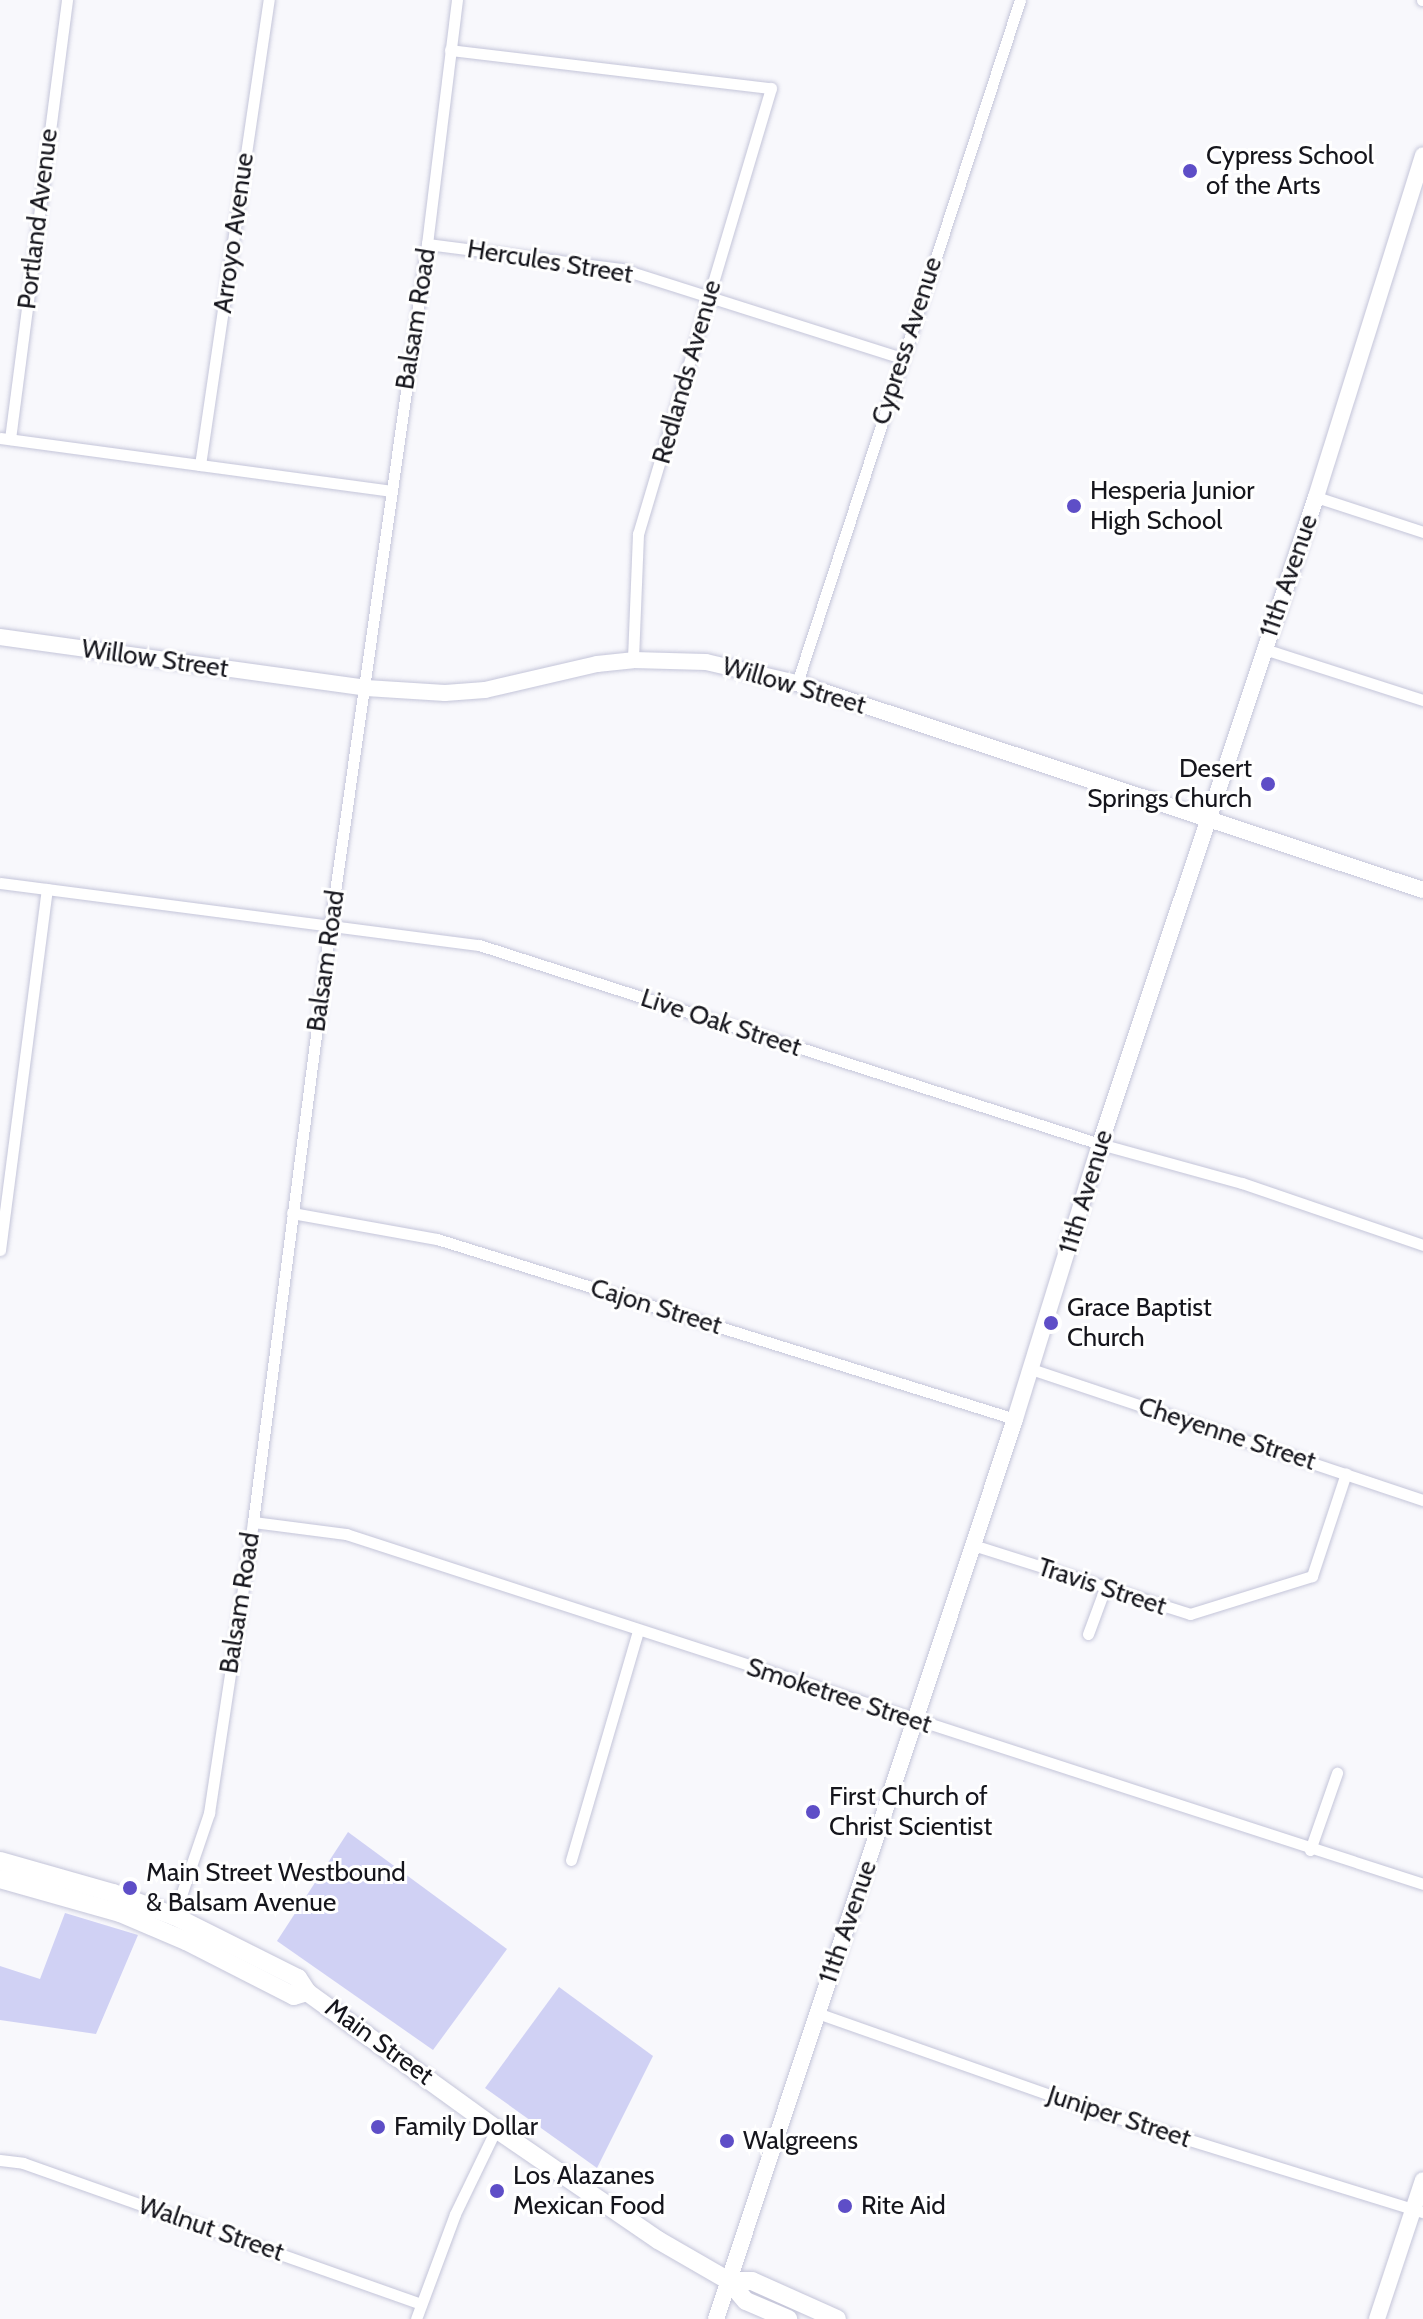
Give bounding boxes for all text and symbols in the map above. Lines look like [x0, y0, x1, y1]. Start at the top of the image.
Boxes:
street label: Portland Avenue [11, 127, 65, 311]
place label: Cypress School of the Arts [1206, 140, 1374, 202]
street label: Arroyo Avenue [207, 151, 261, 315]
marker: Cypress School of the Arts [1181, 162, 1199, 180]
street label: Hercules Street [465, 234, 635, 290]
street label: Balsam Road [389, 246, 443, 392]
street label: Cypress Avenue [865, 253, 949, 429]
street label: Redlands Avenue [646, 277, 728, 467]
place label: Hesperia Junior High School [1090, 475, 1254, 536]
marker: Hesperia Junior High School [1065, 497, 1083, 515]
street label: 11th Avenue [1253, 510, 1325, 642]
street label: Willow Street [80, 633, 230, 685]
street label: Willow Street [719, 651, 869, 721]
place label: Desert Springs Church [1087, 753, 1252, 814]
marker: Desert Springs Church [1259, 775, 1277, 793]
street label: Balsam Road [301, 888, 351, 1034]
street label: Live Oak Street [637, 982, 805, 1064]
street label: 11th Avenue [1052, 1126, 1120, 1258]
street label: Cajon Street [587, 1272, 725, 1342]
place label: Grace Baptist Church [1067, 1292, 1212, 1354]
marker: Grace Baptist Church [1042, 1314, 1060, 1332]
street label: Cheyenne Street [1134, 1391, 1320, 1477]
street label: Balsam Road [213, 1530, 267, 1676]
street label: Travis Street [1034, 1552, 1170, 1622]
street label: Smoketree Street [743, 1651, 935, 1741]
place label: First Church of Christ Scientist [829, 1781, 992, 1842]
marker: First Church of Christ Scientist [804, 1803, 822, 1821]
street label: 11th Avenue [812, 1856, 884, 1988]
place label: Main Street Westbound & Balsam Avenue [146, 1857, 406, 1918]
marker: Main Street Westbound & Balsam Avenue [121, 1879, 139, 1897]
street label: Main Street [319, 1992, 439, 2092]
street label: Juniper Street [1043, 2079, 1195, 2155]
place label: Family Dollar [394, 2111, 538, 2143]
marker: Family Dollar [369, 2118, 387, 2136]
place label: Walgreens [743, 2125, 858, 2157]
marker: Walgreens [718, 2132, 736, 2150]
place label: Los Alazanes Mexican Food [513, 2160, 665, 2222]
marker: Los Alazanes Mexican Food [488, 2182, 506, 2200]
street label: Walnut Street [134, 2190, 288, 2268]
place label: Rite Aid [861, 2190, 946, 2222]
marker: Rite Aid [836, 2197, 854, 2215]

